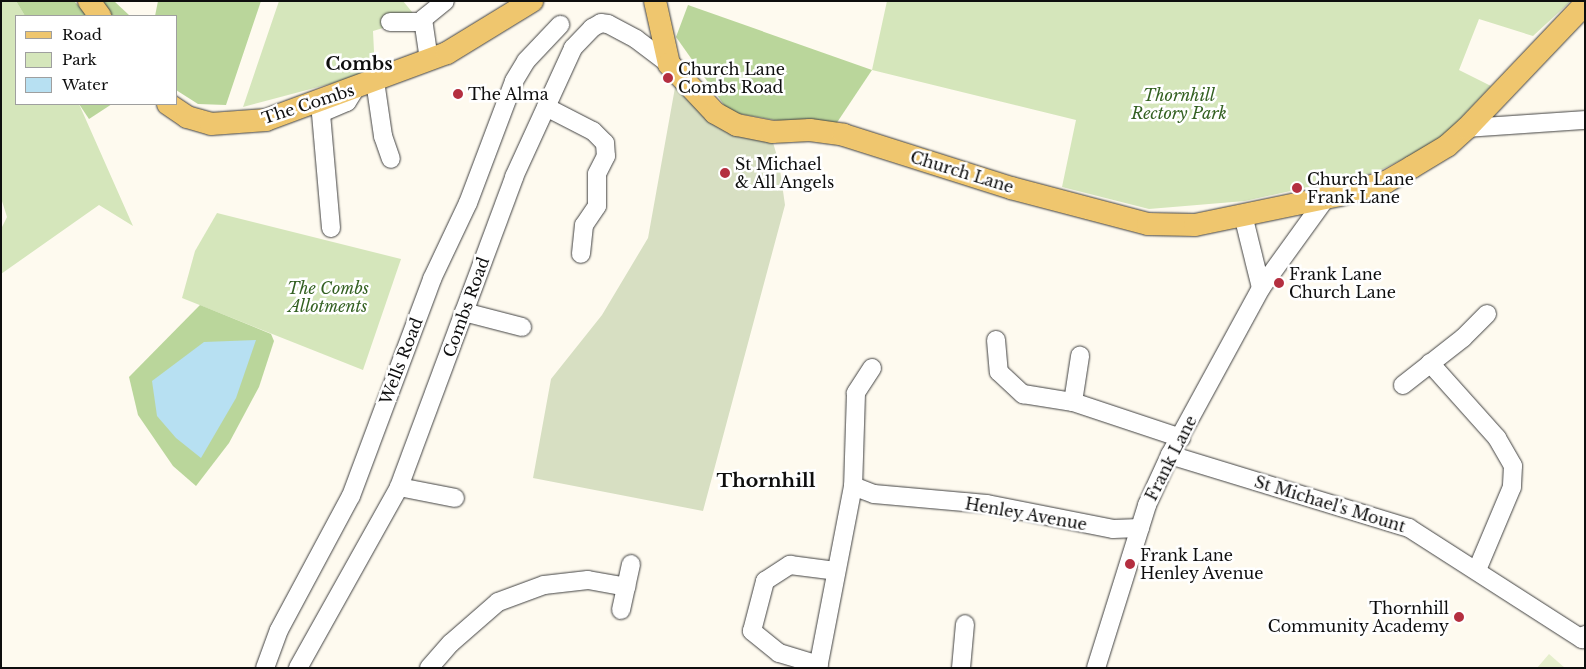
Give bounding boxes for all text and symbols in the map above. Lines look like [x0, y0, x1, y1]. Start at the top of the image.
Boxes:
legend [15, 15, 178, 105]
text: Road [62, 25, 102, 44]
text: Park [62, 50, 97, 69]
district label: Combs [325, 53, 393, 75]
place label: Church Lane Combs Road [678, 59, 785, 97]
marker: Church Lane Combs Road [662, 72, 674, 84]
text: Water [62, 75, 108, 94]
street label: The Combs [259, 80, 357, 128]
place label: The Alma [468, 84, 549, 104]
park label: Thornhill Rectory Park [1131, 85, 1227, 123]
marker: The Alma [452, 88, 464, 100]
street label: Church Lane [908, 147, 1016, 197]
place label: St Michael & All Angels [735, 154, 835, 192]
marker: St Michael & All Angels [719, 167, 731, 179]
place label: Church Lane Frank Lane [1307, 169, 1414, 207]
marker: Church Lane Frank Lane [1291, 182, 1303, 194]
street label: Combs Road [439, 254, 493, 360]
place label: Frank Lane Church Lane [1289, 264, 1396, 302]
marker: Frank Lane Church Lane [1273, 277, 1285, 289]
park label: The Combs Allotments [287, 278, 369, 316]
street label: Wells Road [376, 315, 426, 407]
street label: Frank Lane [1141, 412, 1201, 504]
district label: Thornhill [716, 470, 816, 492]
street label: St Michael's Mount [1252, 472, 1408, 536]
street label: Henley Avenue [963, 494, 1089, 534]
place label: Frank Lane Henley Avenue [1140, 545, 1264, 583]
marker: Frank Lane Henley Avenue [1124, 558, 1136, 570]
place label: Thornhill Community Academy [1267, 598, 1449, 636]
marker: Thornhill Community Academy [1453, 611, 1465, 623]

